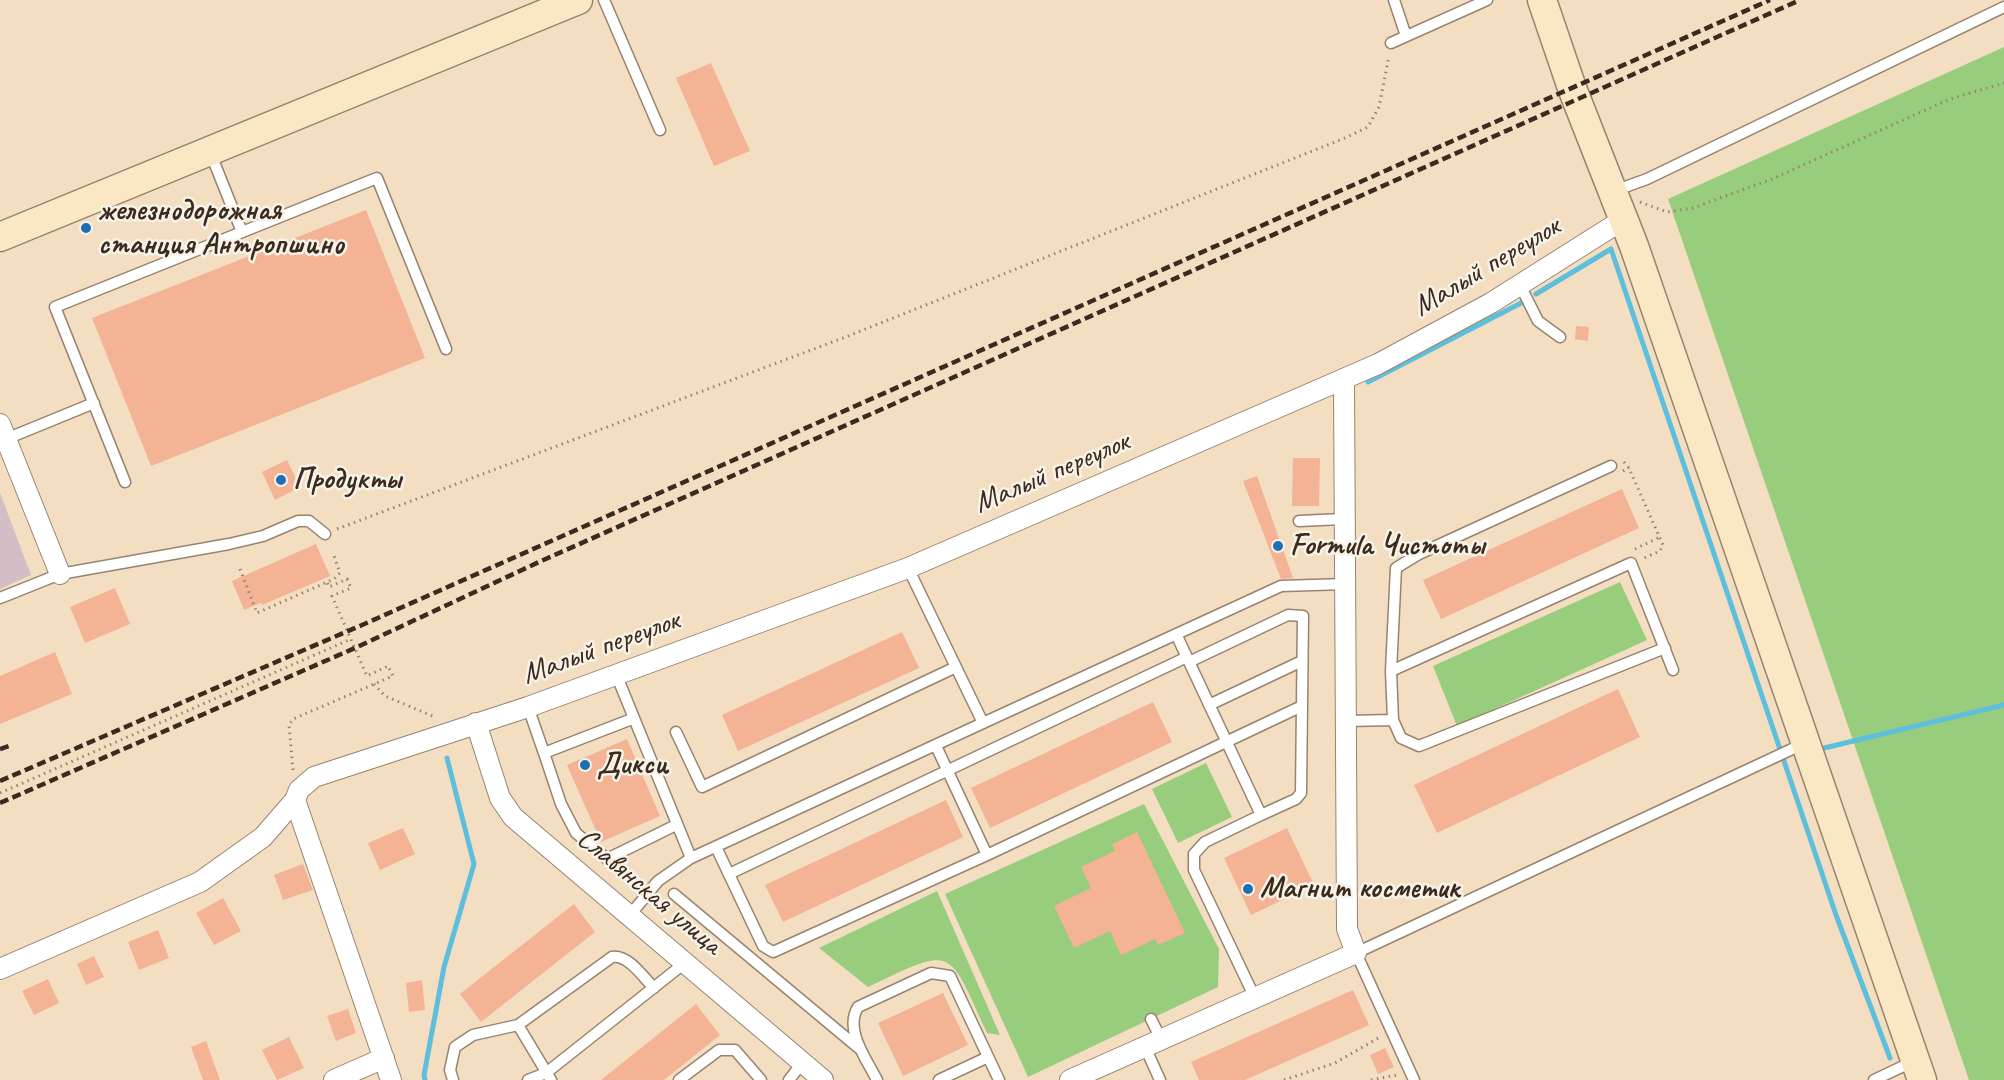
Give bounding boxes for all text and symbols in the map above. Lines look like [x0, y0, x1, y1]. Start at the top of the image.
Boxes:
place label: железнодорожная станция Антропшино [98, 193, 344, 264]
street label: Малый переулок [1407, 209, 1567, 325]
marker: железнодорожная станция Антропшино [79, 221, 93, 235]
street label: Малый переулок [969, 424, 1135, 522]
place label: Продукты [293, 462, 401, 498]
marker: Продукты [274, 473, 288, 487]
place label: Formula Чистоты [1290, 528, 1485, 564]
marker: Formula Чистоты [1271, 539, 1285, 553]
street label: Малый переулок [517, 603, 685, 693]
place label: Дикси [597, 747, 668, 783]
marker: Дикси [578, 758, 592, 772]
street label: Славянская улица [569, 821, 729, 963]
place label: Магнит косметик [1260, 871, 1460, 907]
marker: Магнит косметик [1241, 882, 1255, 896]

